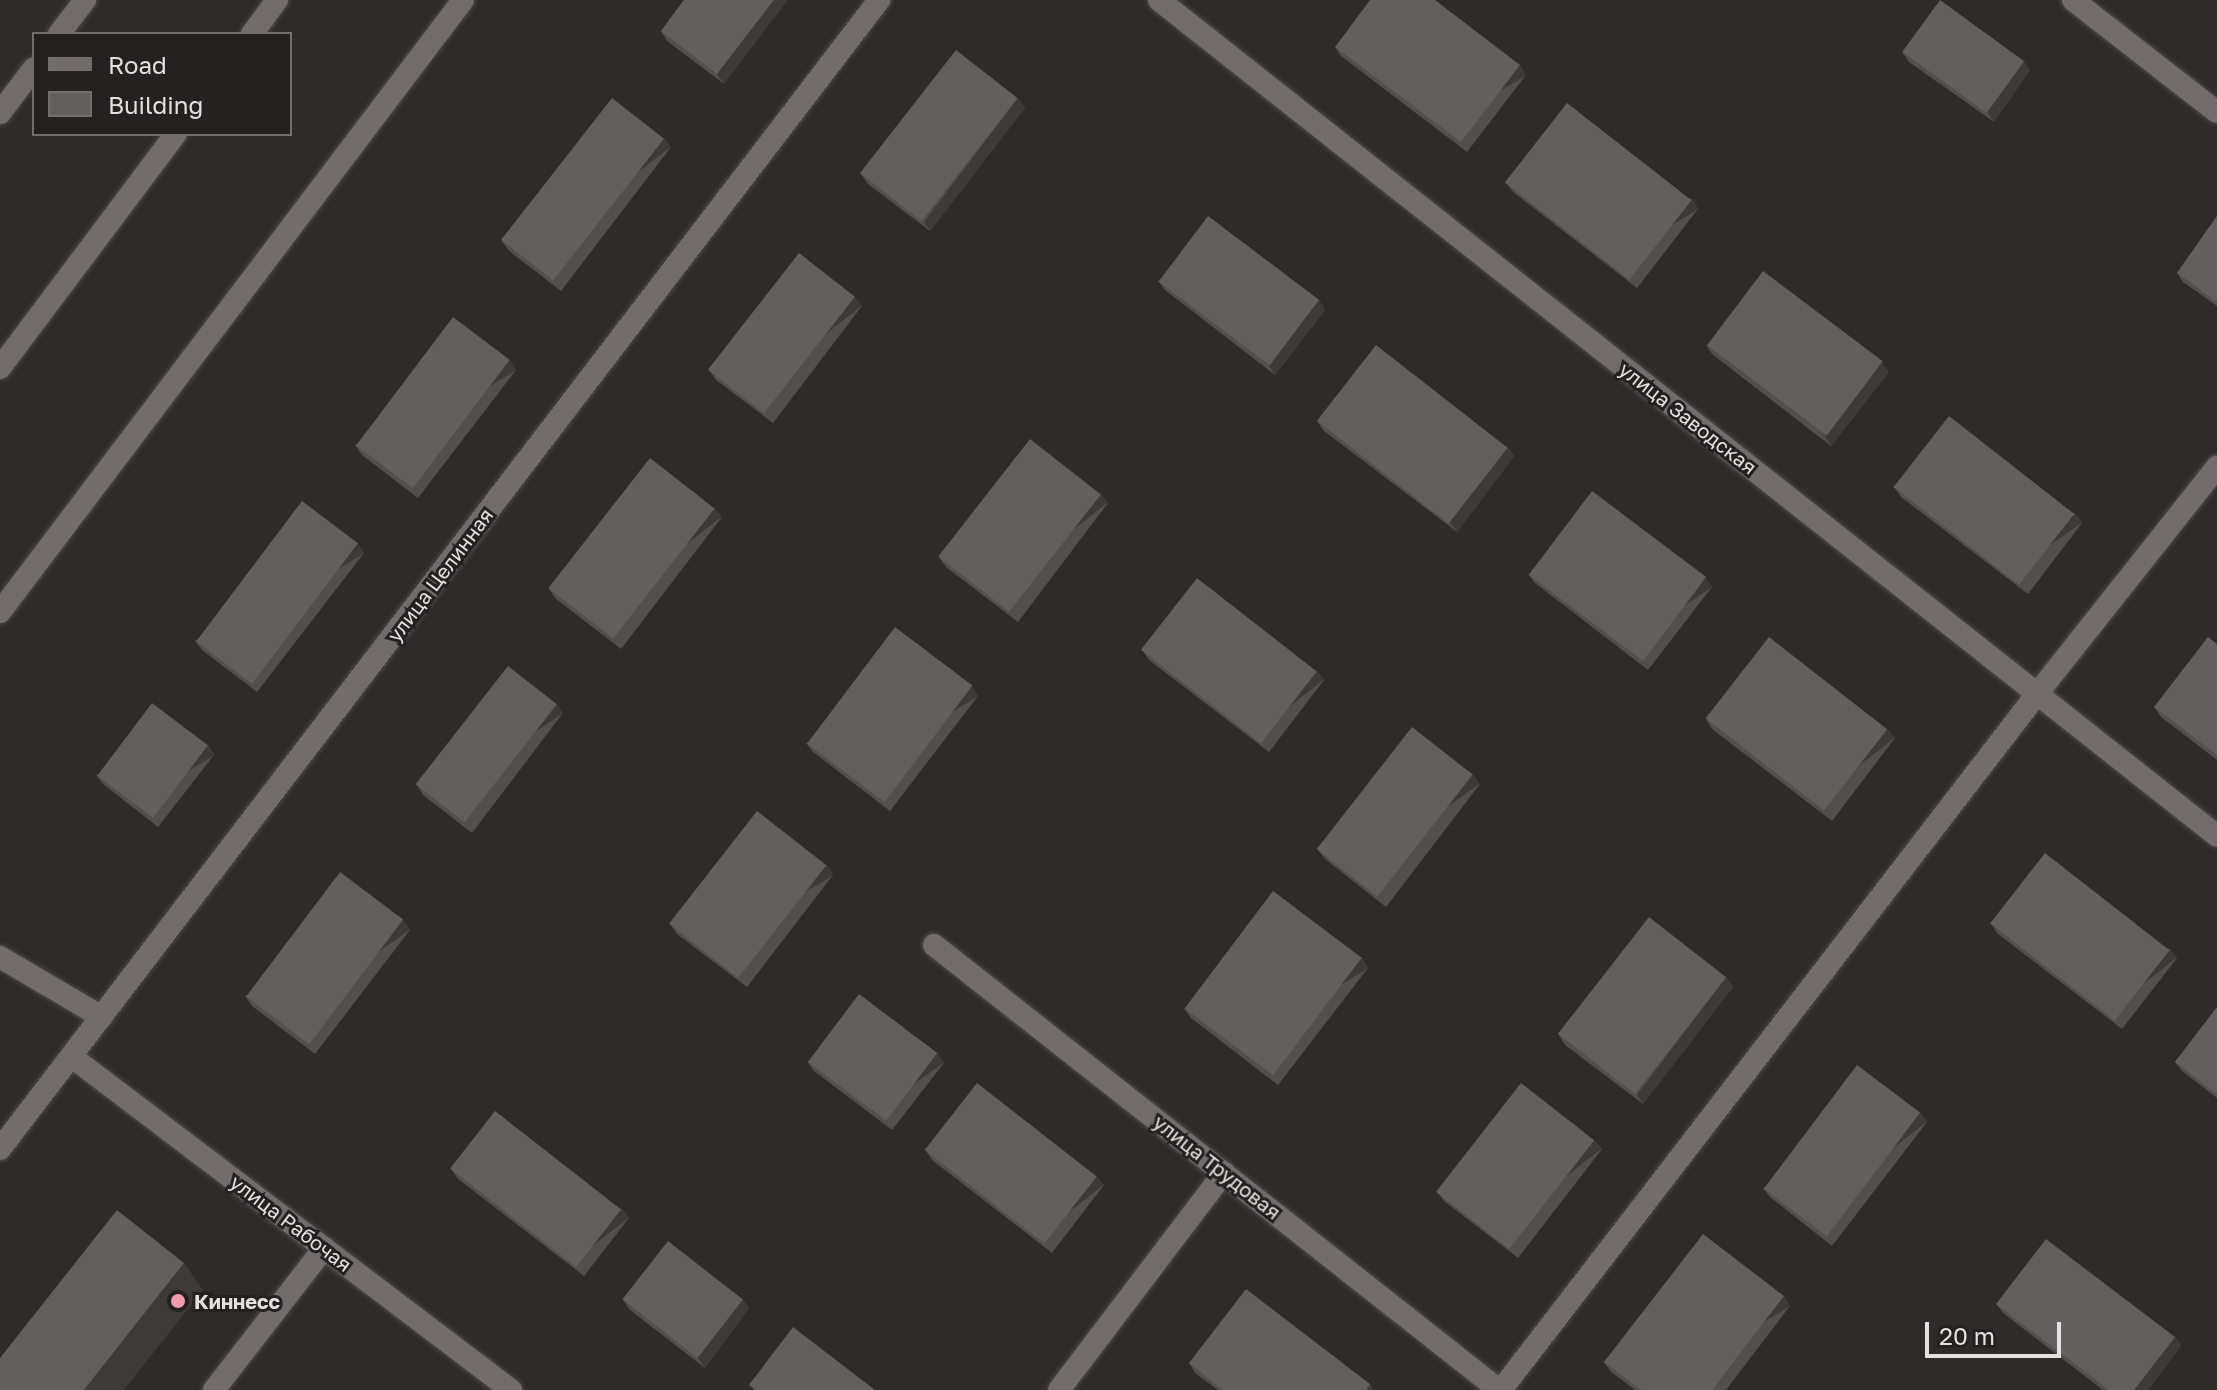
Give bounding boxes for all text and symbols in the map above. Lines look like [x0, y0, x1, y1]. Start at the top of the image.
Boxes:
legend [32, 32, 292, 136]
text: Road [108, 50, 167, 79]
text: Building [108, 90, 203, 119]
street label: улица Заводская [1614, 357, 1762, 479]
street label: улица Целинная [382, 503, 498, 647]
street label: улица Трудовая [1149, 1110, 1285, 1224]
street label: улица Рабочая [226, 1170, 356, 1276]
place label: Киннесс [194, 1289, 280, 1313]
marker: Киннесс [169, 1292, 187, 1310]
scale bar [1929, 1306, 2065, 1356]
text: 20 m [1939, 1321, 1995, 1350]

